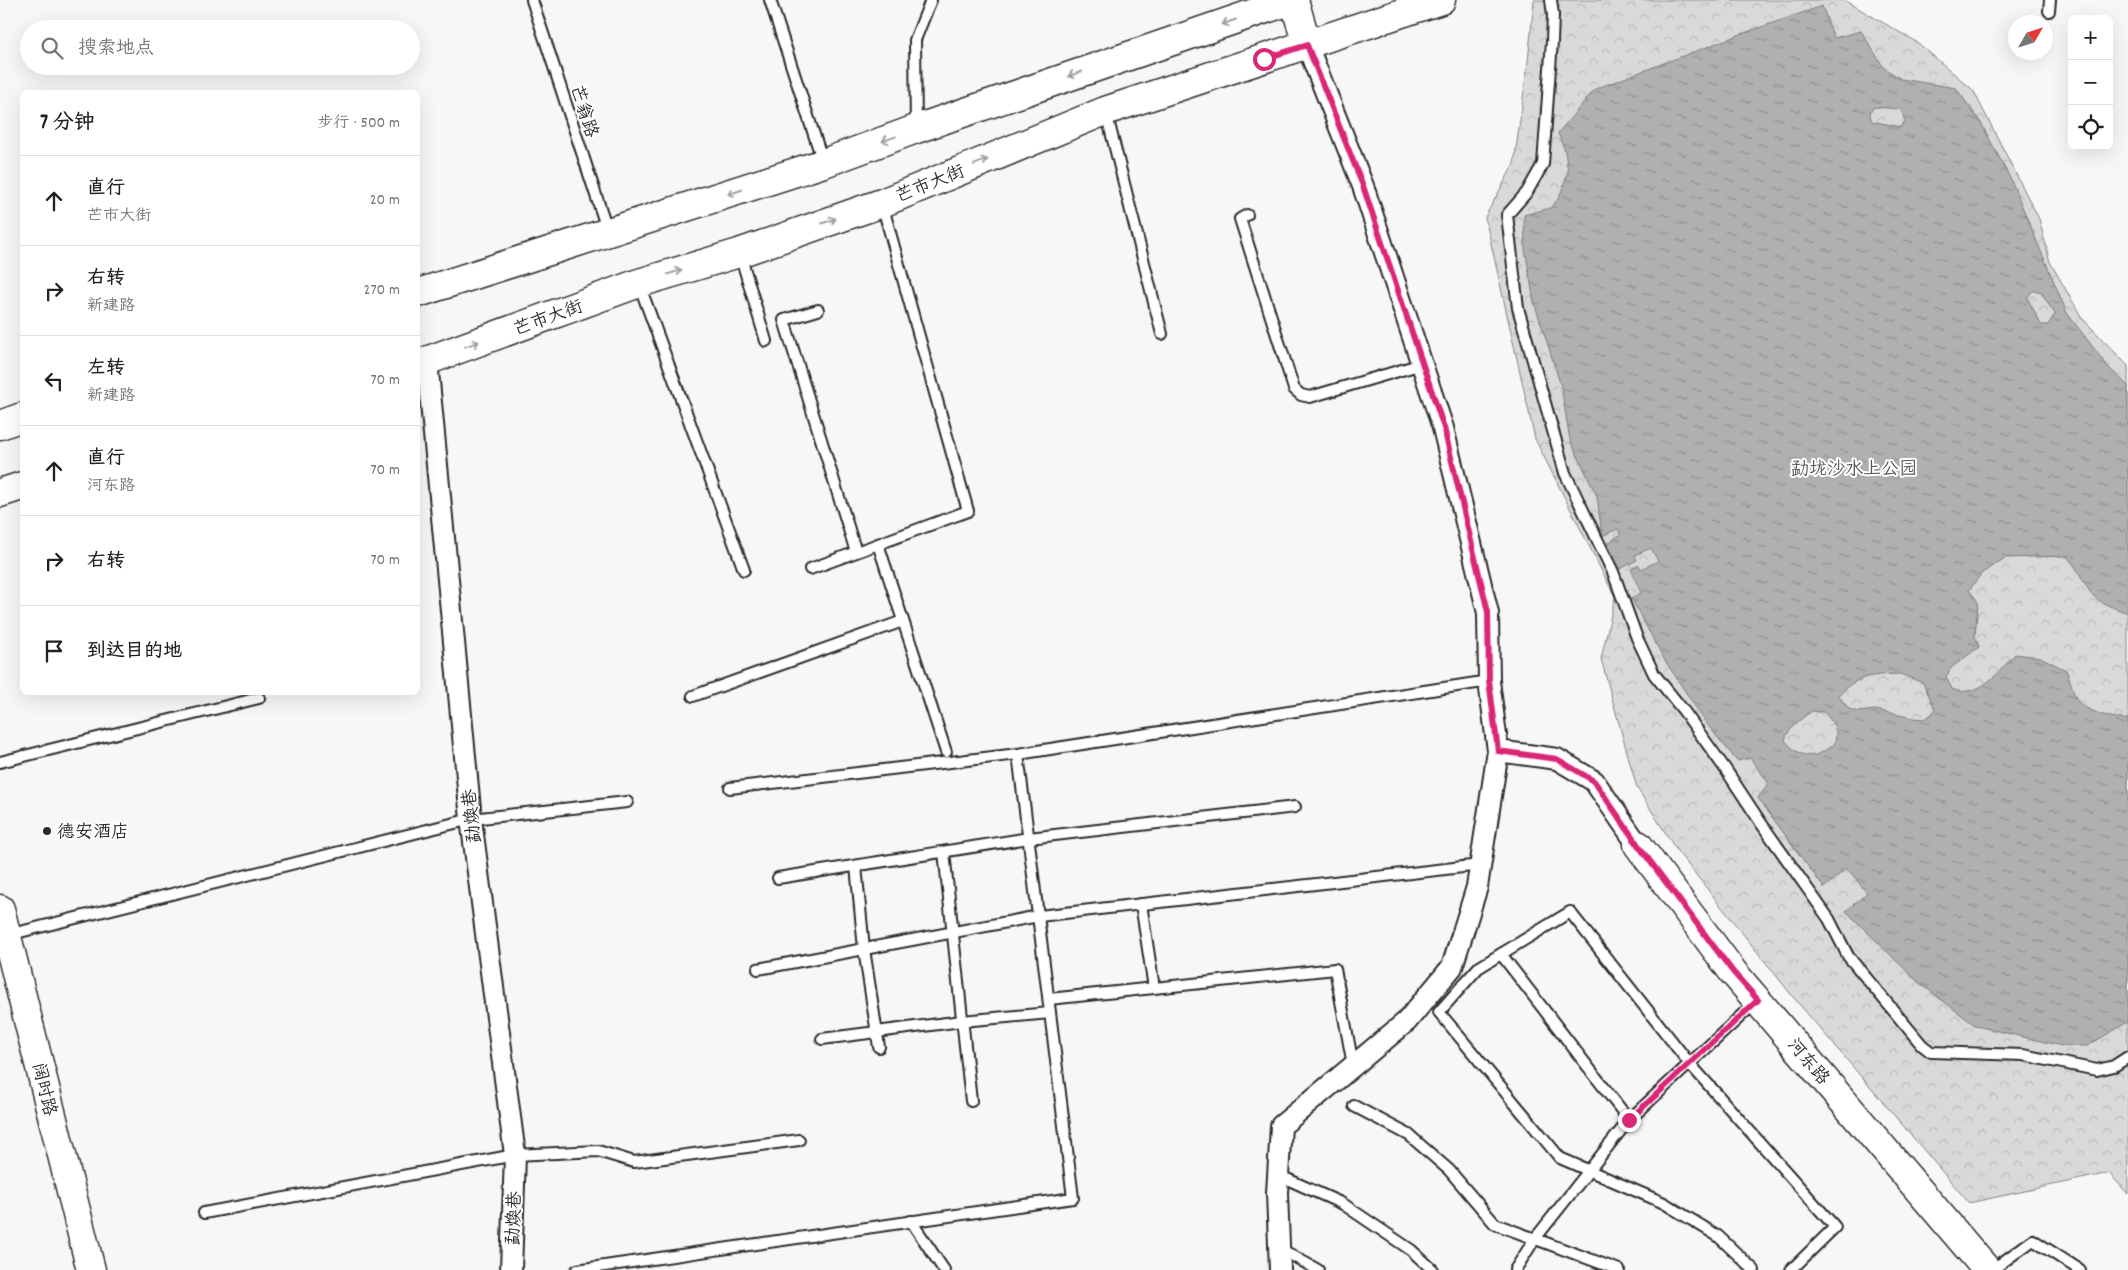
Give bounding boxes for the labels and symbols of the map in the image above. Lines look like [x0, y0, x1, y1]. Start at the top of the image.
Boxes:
north arrow [2008, 15, 2053, 60]
one-way arrow [1221, 17, 1237, 27]
route start [1253, 48, 1276, 71]
one-way arrow [1068, 70, 1084, 79]
street label: 芒翁路 [562, 82, 603, 141]
one-way arrow [882, 135, 897, 144]
one-way arrow [973, 157, 988, 167]
street label: 芒市大街 [893, 160, 969, 210]
one-way arrow [727, 187, 743, 197]
one-way arrow [821, 216, 837, 226]
one-way arrow [667, 267, 683, 277]
street label: 芒市大街 [511, 295, 587, 343]
one-way arrow [464, 339, 480, 348]
park label: 勐垅沙水上公园 [1791, 458, 1917, 483]
street label: 勐焕巷 [458, 788, 489, 844]
place label: 德安酒店 [57, 821, 129, 846]
marker: 德安酒店 [41, 825, 53, 837]
street label: 河东路 [1780, 1034, 1834, 1091]
street label: 阔时路 [24, 1060, 61, 1119]
route end [1618, 1109, 1641, 1132]
street label: 勐焕巷 [502, 1191, 529, 1246]

